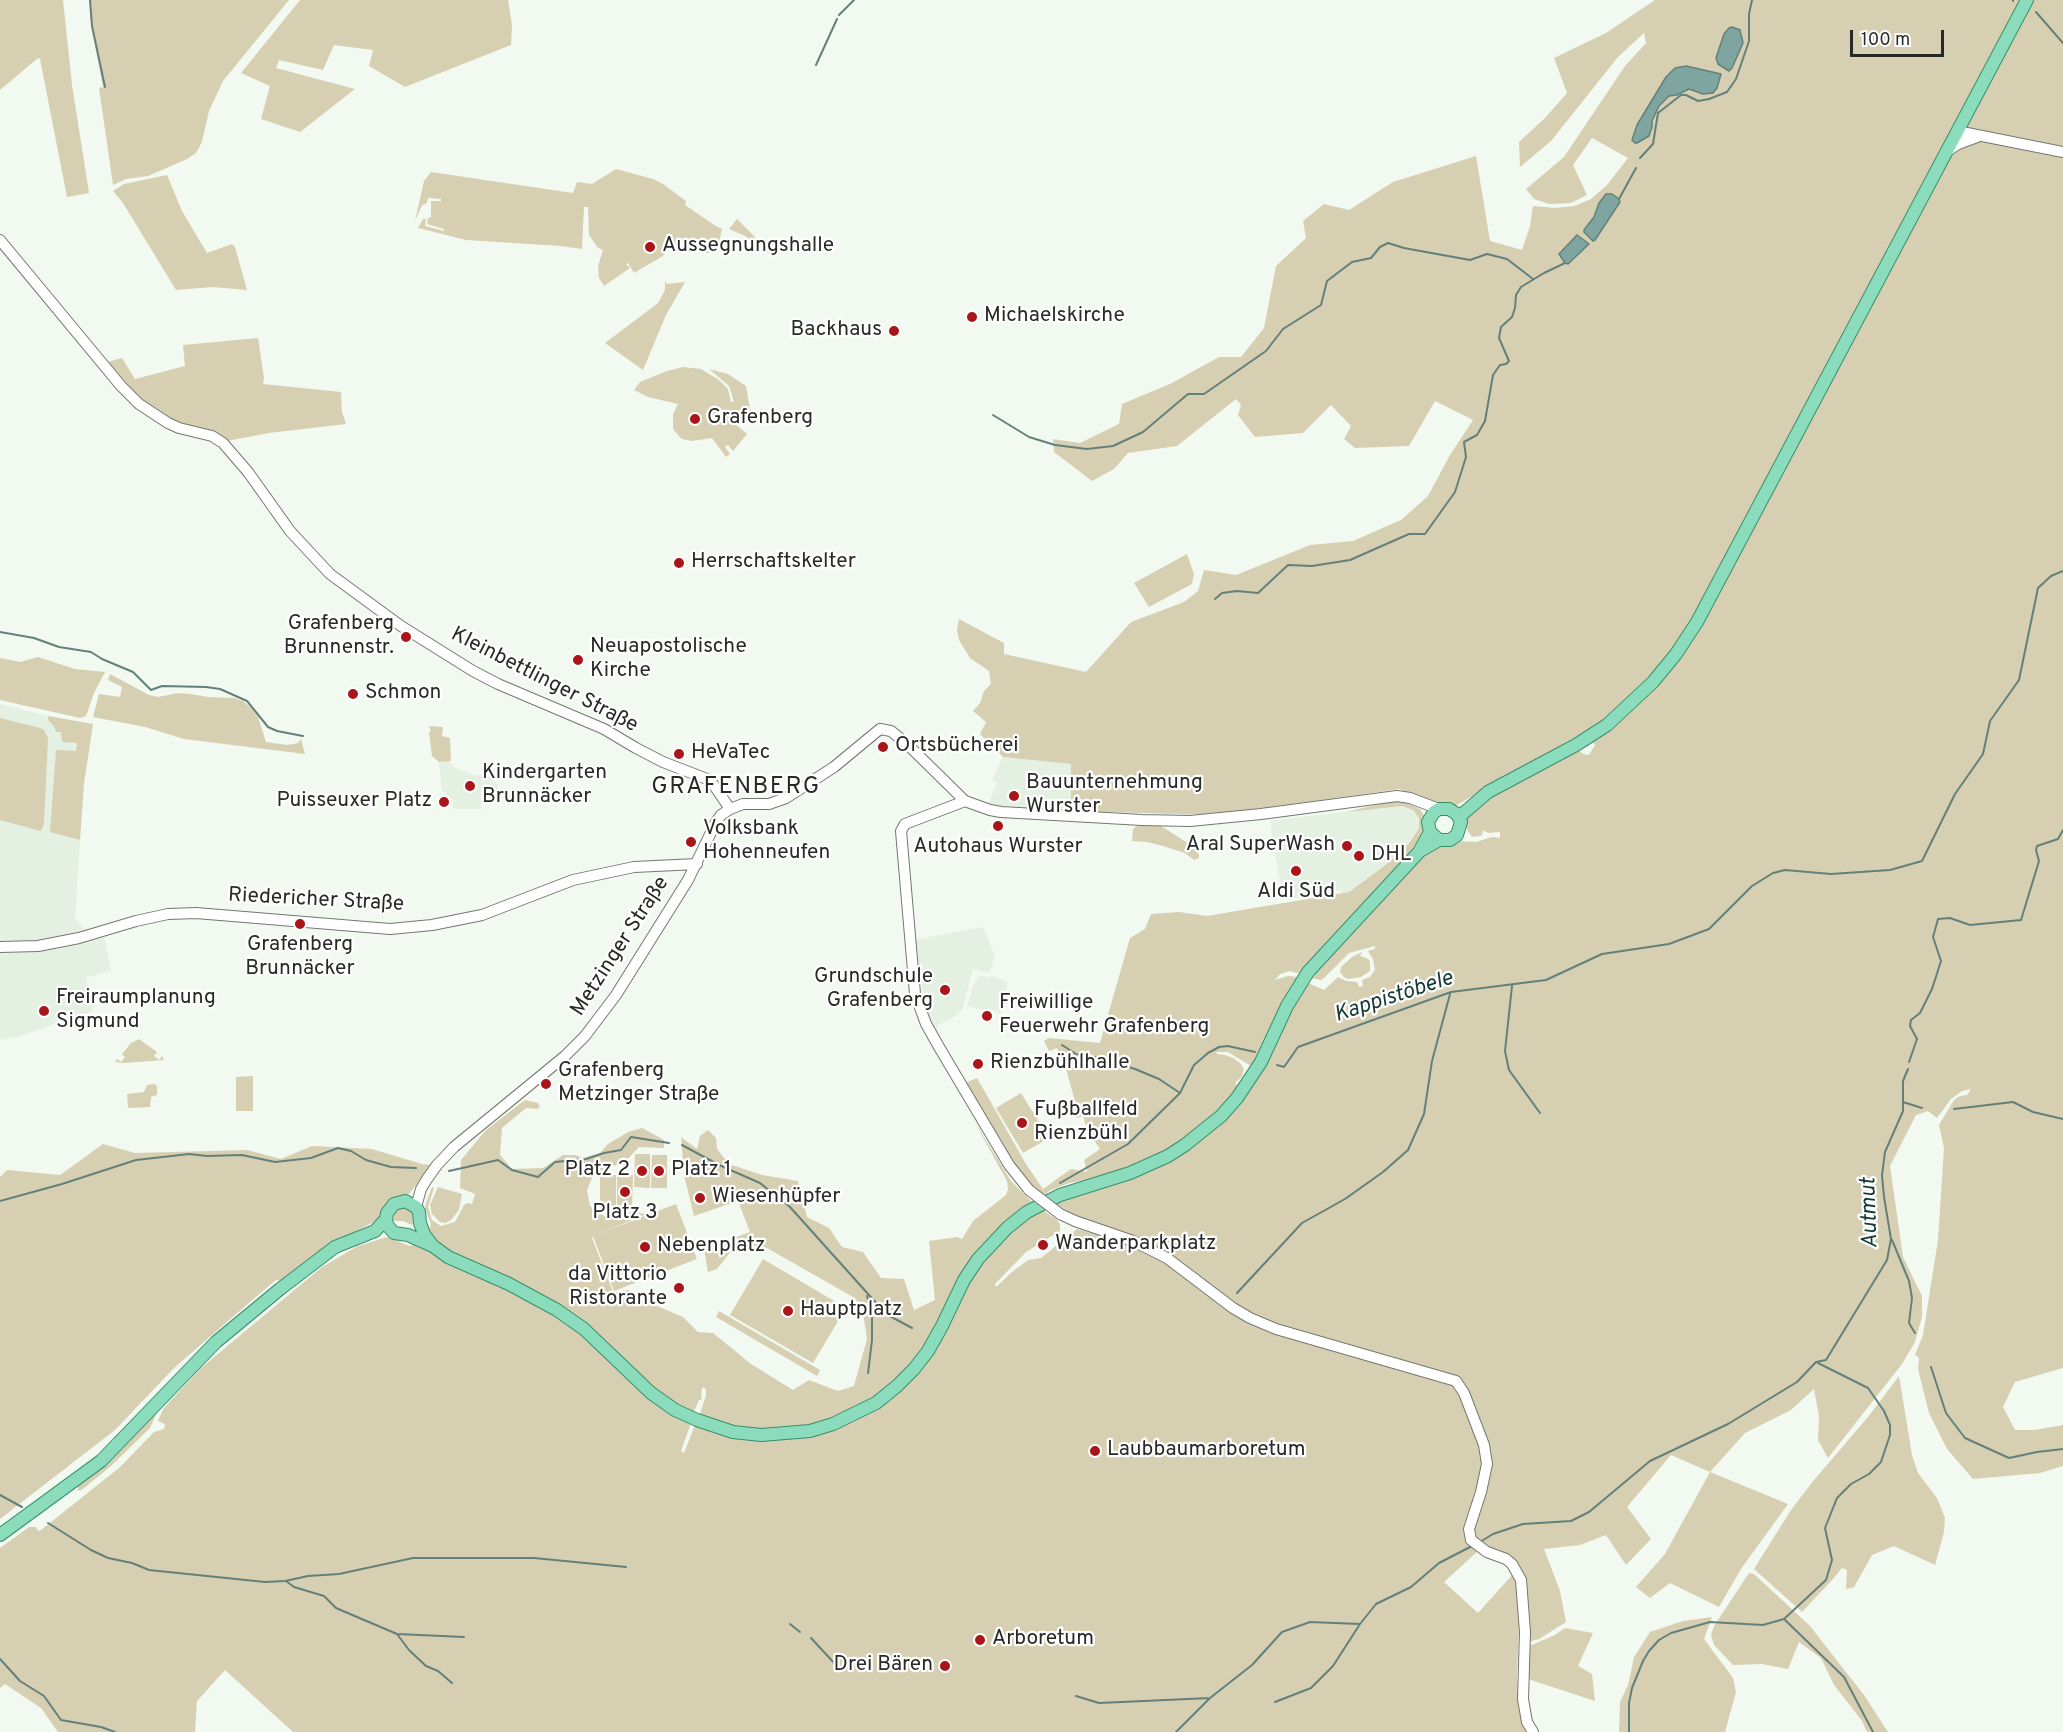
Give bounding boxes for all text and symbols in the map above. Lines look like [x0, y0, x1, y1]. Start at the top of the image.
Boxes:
scale bar [1853, 18, 1948, 56]
text: 100 m [1861, 29, 1910, 52]
place label: Aussegnungshalle [662, 234, 834, 260]
marker: Aussegnungshalle [643, 240, 657, 254]
place label: Michaelskirche [984, 304, 1125, 330]
marker: Michaelskirche [965, 310, 979, 324]
place label: Backhaus [790, 318, 882, 344]
marker: Backhaus [887, 324, 901, 338]
place label: Grafenberg [707, 406, 813, 432]
marker: Grafenberg [688, 412, 702, 426]
place label: Herrschaftskelter [691, 550, 856, 576]
marker: Herrschaftskelter [672, 556, 686, 570]
place label: Grafenberg Brunnenstr. [284, 612, 394, 662]
street label: Kleinbettlinger Straße [446, 623, 642, 739]
marker: Grafenberg Brunnenstr. [399, 630, 413, 644]
place label: Neuapostolische Kirche [590, 635, 747, 685]
marker: Neuapostolische Kirche [571, 653, 585, 667]
place label: Schmon [365, 681, 441, 707]
marker: Schmon [346, 687, 360, 701]
place label: Ortsbücherei [895, 734, 1019, 760]
marker: Ortsbücherei [876, 740, 890, 754]
place label: HeVaTec [691, 741, 770, 767]
marker: HeVaTec [672, 747, 686, 761]
place label: Kindergarten Brunnäcker [482, 761, 607, 811]
place label: Bauunternehmung Wurster [1026, 771, 1203, 821]
district label: GRAFENBERG [651, 774, 821, 802]
marker: Kindergarten Brunnäcker [463, 779, 477, 793]
place label: Puisseuxer Platz [277, 789, 432, 815]
marker: Bauunternehmung Wurster [1007, 789, 1021, 803]
marker: Puisseuxer Platz [437, 795, 451, 809]
place label: Volksbank Hohenneufen [703, 817, 830, 867]
marker: Autohaus Wurster [991, 819, 1005, 833]
place label: Aral SuperWash [1186, 833, 1335, 859]
marker: Volksbank Hohenneufen [684, 835, 698, 849]
place label: Autohaus Wurster [913, 835, 1083, 861]
marker: Aral SuperWash [1340, 839, 1354, 853]
place label: DHL [1371, 843, 1412, 869]
marker: DHL [1352, 849, 1366, 863]
marker: Aldi Süd [1289, 864, 1303, 878]
street label: Metzinger Straße [567, 872, 675, 1022]
place label: Aldi Süd [1257, 880, 1335, 906]
street label: Riedericher Straße [227, 884, 405, 918]
marker: Grafenberg Brunnäcker [293, 917, 307, 931]
place label: Grafenberg Brunnäcker [245, 933, 355, 983]
place label: Grundschule Grafenberg [814, 965, 933, 1015]
water label: Kappistöbele [1331, 966, 1457, 1030]
marker: Grundschule Grafenberg [938, 983, 952, 997]
place label: Freiraumplanung Sigmund [56, 986, 216, 1036]
place label: Freiwillige Feuerwehr Grafenberg [999, 991, 1209, 1041]
marker: Freiraumplanung Sigmund [37, 1004, 51, 1018]
marker: Freiwillige Feuerwehr Grafenberg [980, 1009, 994, 1023]
place label: Rienzbühlhalle [990, 1051, 1129, 1077]
marker: Rienzbühlhalle [971, 1057, 985, 1071]
place label: Grafenberg Metzinger Straße [558, 1059, 719, 1109]
marker: Grafenberg Metzinger Straße [539, 1077, 553, 1091]
place label: Fußballfeld Rienzbühl [1034, 1098, 1138, 1148]
marker: Fußballfeld Rienzbühl [1015, 1116, 1029, 1130]
place label: Platz 2 [564, 1158, 630, 1184]
place label: Platz 1 [671, 1158, 732, 1184]
marker: Platz 2 [635, 1164, 649, 1178]
marker: Platz 1 [652, 1164, 666, 1178]
water label: Autmut [1857, 1177, 1885, 1249]
marker: Platz 3 [618, 1185, 632, 1199]
place label: Wiesenhüpfer [712, 1185, 840, 1211]
marker: Wiesenhüpfer [693, 1191, 707, 1205]
place label: Platz 3 [592, 1201, 658, 1227]
place label: Wanderparkplatz [1055, 1232, 1216, 1258]
place label: Nebenplatz [657, 1234, 765, 1260]
marker: Wanderparkplatz [1036, 1238, 1050, 1252]
marker: Nebenplatz [638, 1240, 652, 1254]
place label: da Vittorio Ristorante [568, 1263, 667, 1313]
marker: da Vittorio Ristorante [672, 1281, 686, 1295]
place label: Hauptplatz [800, 1298, 902, 1324]
marker: Hauptplatz [781, 1304, 795, 1318]
place label: Laubbaumarboretum [1107, 1438, 1305, 1464]
marker: Laubbaumarboretum [1088, 1444, 1102, 1458]
place label: Arboretum [992, 1627, 1094, 1653]
marker: Arboretum [973, 1633, 987, 1647]
place label: Drei Bären [834, 1653, 933, 1679]
marker: Drei Bären [938, 1659, 952, 1673]

